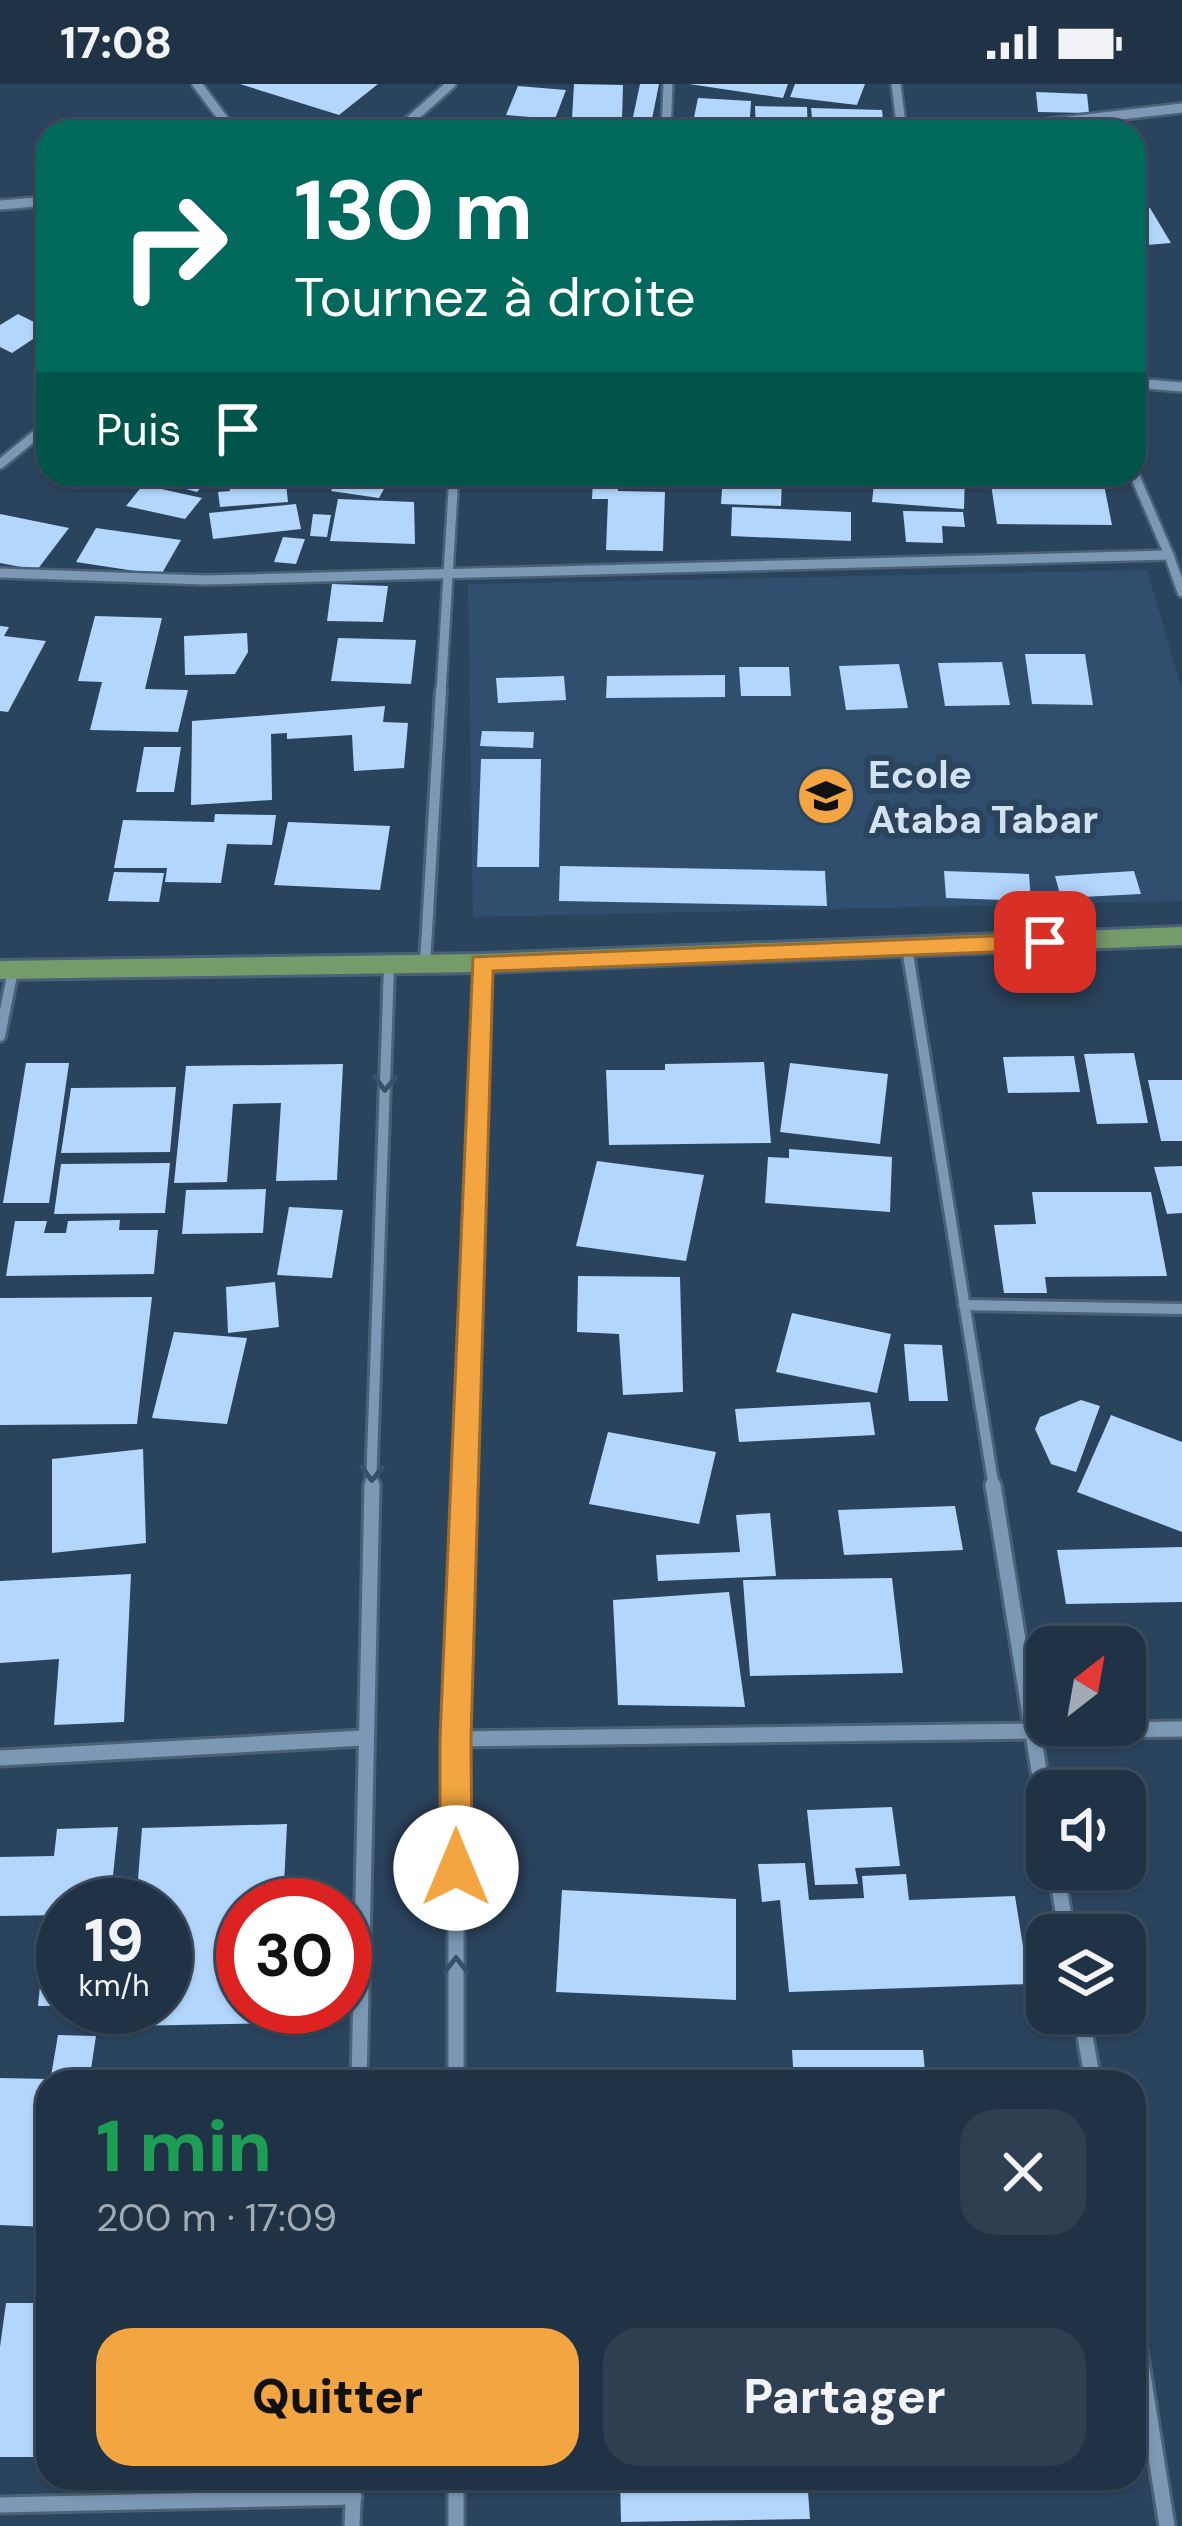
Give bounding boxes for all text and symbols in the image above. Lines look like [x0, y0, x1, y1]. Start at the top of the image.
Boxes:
text: 17:08 [60, 13, 172, 72]
text: 130 m [294, 156, 533, 265]
icon: right [96, 168, 252, 324]
text: Tournez à droite [294, 262, 696, 333]
icon: arrive [205, 396, 271, 462]
text: Puis [96, 400, 181, 459]
place label: Ecole Ataba Tabar [868, 749, 1098, 845]
school or university icon: Ecole Ataba Tabar [795, 765, 857, 827]
pin [994, 891, 1096, 993]
icon: arrive [1012, 909, 1078, 975]
one-way arrow [372, 1074, 398, 1093]
one-way arrow [359, 1464, 385, 1483]
north arrow [1026, 1626, 1146, 1746]
map controls [1026, 1626, 1146, 2034]
button: sound [1026, 1770, 1146, 1890]
position arrow [393, 1805, 519, 1931]
speed limit sign: 30 [216, 1878, 372, 2034]
text: 19 [84, 1901, 144, 1980]
button: layers [1026, 1914, 1146, 2034]
one-way arrow [443, 1955, 469, 1973]
text: km/h [79, 1966, 149, 2005]
text: 1 min [96, 2100, 272, 2193]
button: close [960, 2109, 1086, 2235]
text: 200 m · 17:09 [96, 2192, 337, 2243]
button: Quitter [96, 2328, 579, 2466]
button: Partager [603, 2328, 1086, 2466]

